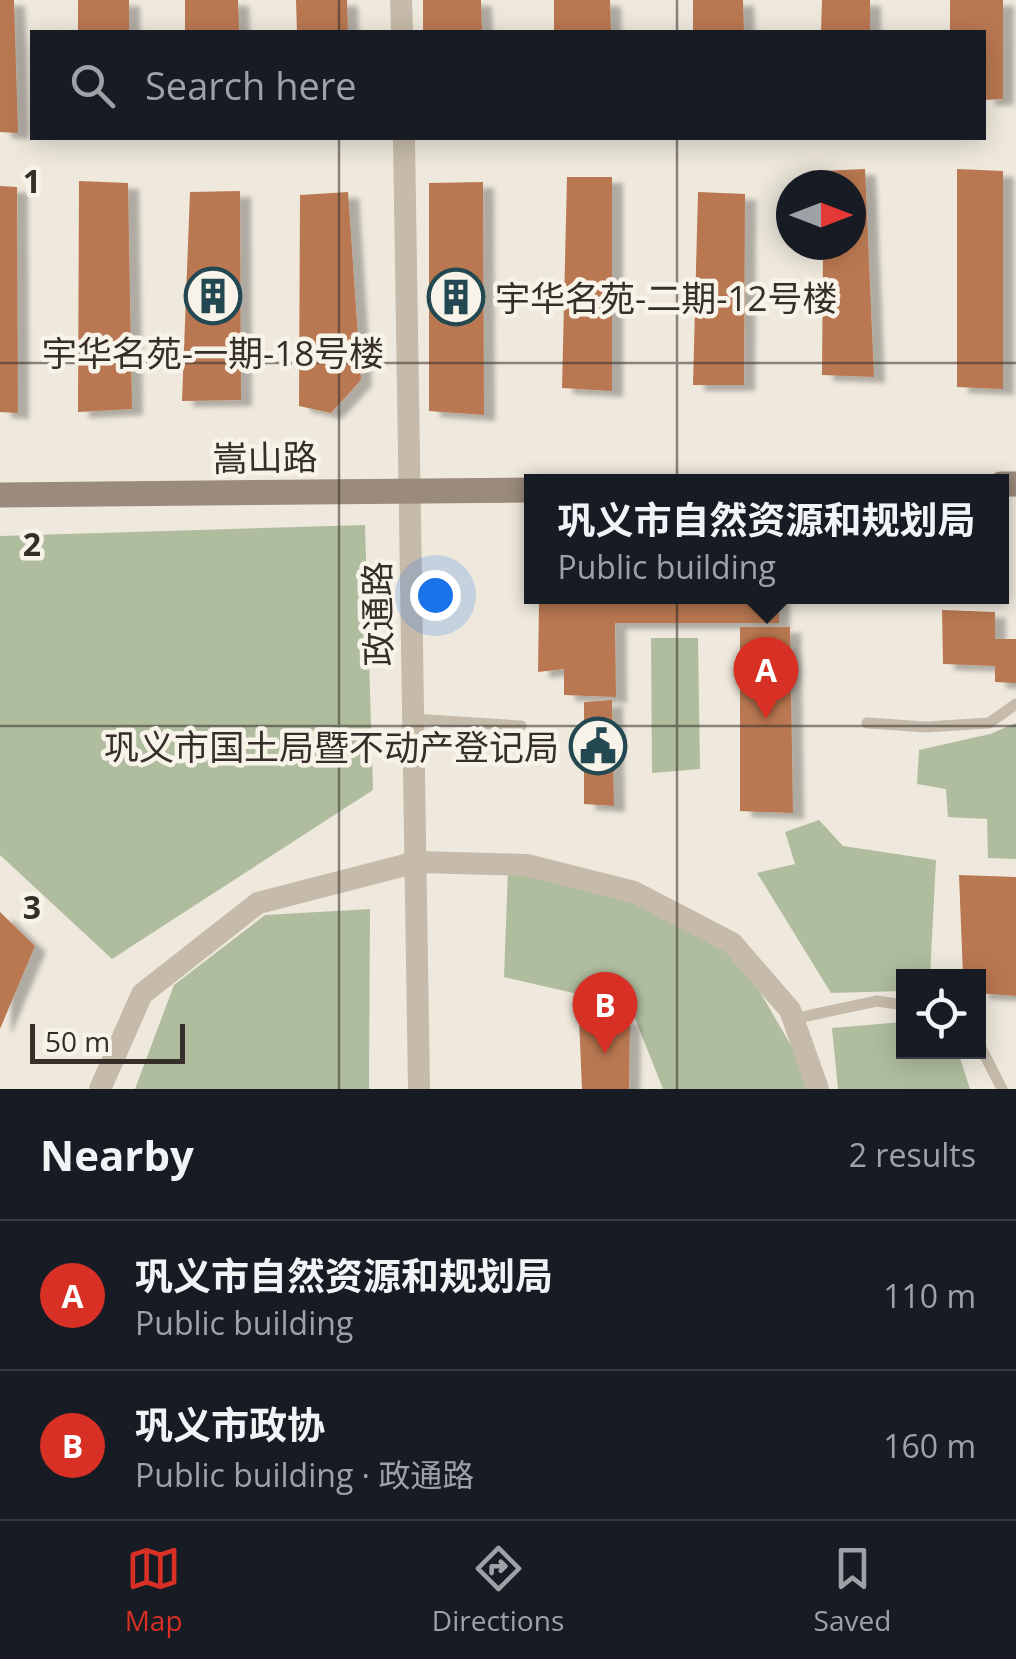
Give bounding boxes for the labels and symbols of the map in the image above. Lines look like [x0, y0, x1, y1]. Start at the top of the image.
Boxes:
text: 1 [23, 159, 41, 202]
north arrow [776, 170, 866, 260]
building icon: 宇华名苑-一期-18号楼 [183, 266, 243, 326]
building icon: 宇华名苑-二期-12号楼 [426, 267, 486, 327]
place label: 宇华名苑-二期-12号楼 [495, 274, 838, 321]
place label: 宇华名苑-一期-18号楼 [42, 329, 384, 376]
street label: 嵩山路 [212, 433, 318, 481]
text: 2 [23, 522, 41, 565]
street label: 政通路 [353, 561, 401, 667]
your location [410, 570, 461, 621]
pin: A [734, 636, 798, 719]
public building icon: 巩义市国土局暨不动产登记局 [568, 716, 628, 776]
place label: 巩义市国土局暨不动产登记局 [104, 723, 559, 770]
text: 3 [23, 885, 41, 928]
pin: B [572, 972, 638, 1054]
scale bar [30, 1019, 185, 1064]

